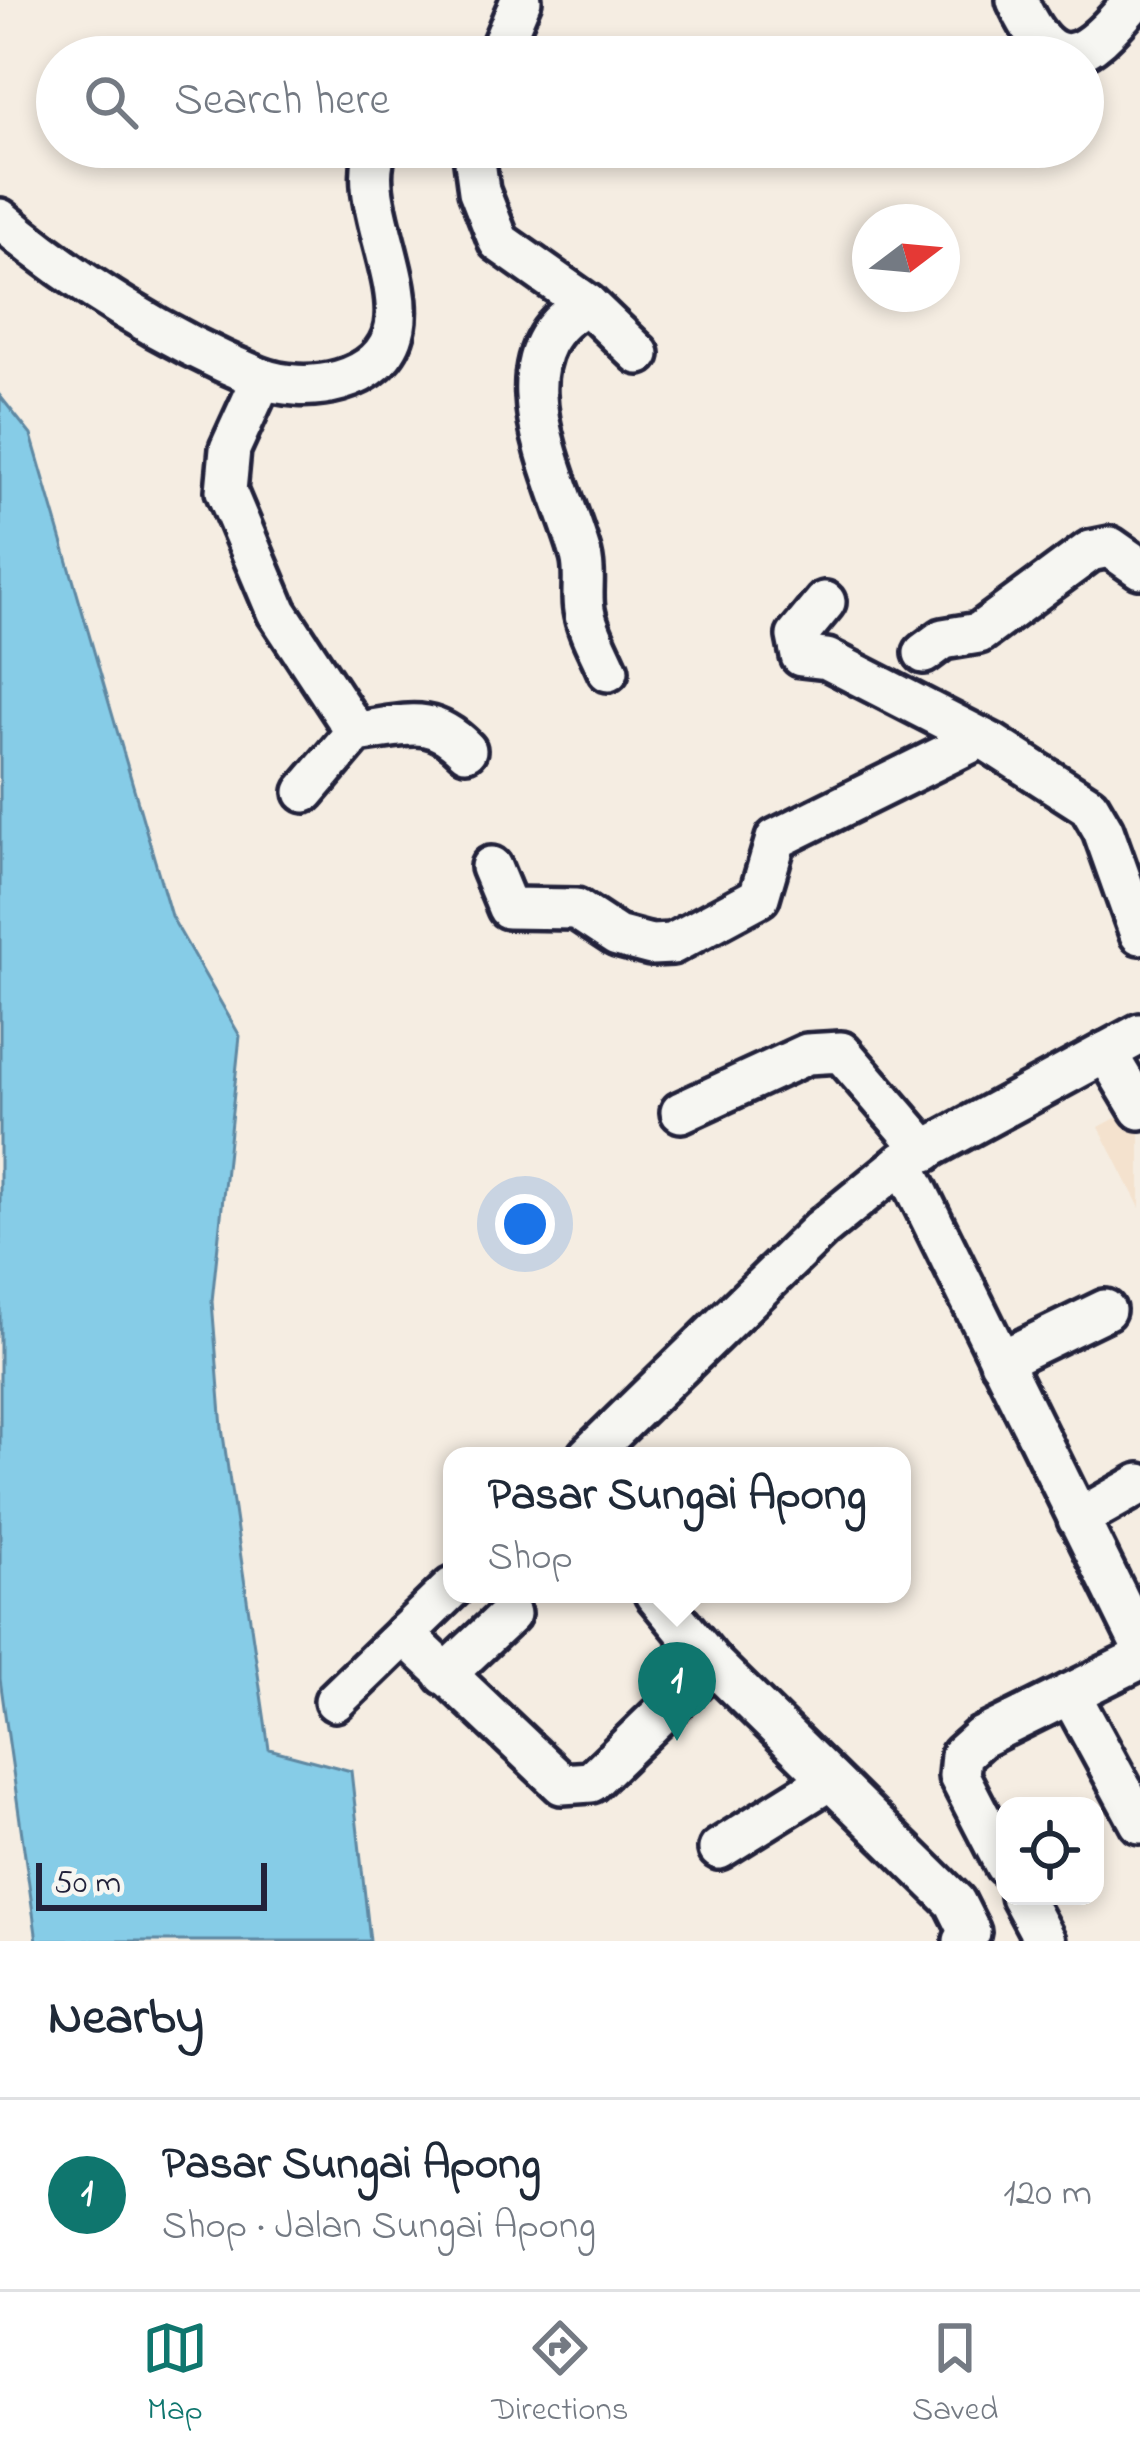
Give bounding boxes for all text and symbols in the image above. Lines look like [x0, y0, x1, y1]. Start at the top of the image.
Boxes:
search box [36, 36, 1104, 168]
icon: search [78, 69, 144, 135]
text: Search here [174, 69, 390, 135]
north arrow [852, 204, 960, 312]
your location [495, 1194, 555, 1254]
popup [443, 1447, 911, 1603]
text: Pasar Sungai Apong [488, 1464, 866, 1530]
text: Shop [488, 1530, 573, 1587]
pin: 1 [638, 1642, 716, 1741]
map controls [996, 1797, 1104, 1905]
button: locate [996, 1797, 1104, 1905]
scale bar [36, 1857, 267, 1910]
text: 50 m [54, 1860, 121, 1908]
text: Nearby [48, 1982, 204, 2057]
text: Pasar Sungai Apong [162, 2133, 541, 2199]
text: 1 [81, 2166, 93, 2223]
text: 120 m [1003, 2166, 1092, 2223]
text: Shop · Jalan Sungai Apong [162, 2199, 596, 2256]
tab: Map [142, 2315, 208, 2435]
tab: Directions [491, 2315, 629, 2435]
tab: Saved [912, 2315, 998, 2435]

